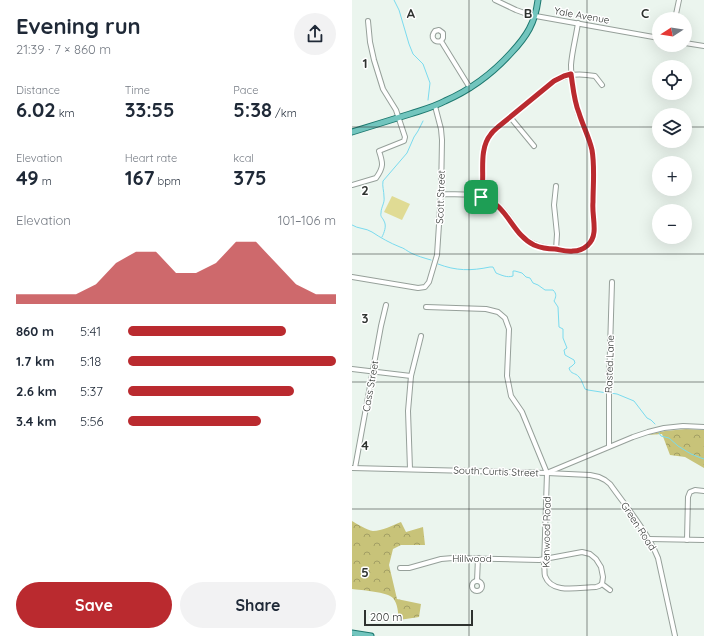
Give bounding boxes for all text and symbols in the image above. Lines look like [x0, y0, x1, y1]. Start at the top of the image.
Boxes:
street label: Yale Avenue [553, 4, 611, 27]
text: A [407, 5, 416, 21]
text: B [524, 5, 532, 21]
text: C [641, 5, 649, 21]
text: Evening run [16, 12, 141, 40]
north arrow [652, 12, 692, 52]
map controls [652, 12, 692, 244]
button: share [294, 13, 336, 55]
text: 21:39 · 7 × 860 m [16, 41, 111, 57]
text: 1 [362, 55, 368, 71]
button: locate [652, 60, 692, 100]
text: Distance [16, 83, 60, 97]
text: Time [125, 83, 150, 97]
text: Pace [233, 83, 258, 97]
text: 6.02 [16, 97, 56, 122]
text: 33:55 [125, 97, 175, 122]
text: 5:38 [233, 97, 272, 122]
text: km [56, 106, 75, 120]
text: /km [272, 106, 297, 120]
button: layers [652, 108, 692, 148]
text: Elevation [16, 151, 62, 165]
text: Heart rate [125, 151, 177, 165]
text: kcal [233, 151, 254, 165]
button: + [652, 156, 692, 196]
text: 49 [16, 165, 39, 190]
text: 167 [125, 165, 154, 190]
text: 375 [233, 165, 267, 190]
street label: Scott Street [433, 169, 448, 224]
text: m [39, 174, 52, 188]
text: bpm [154, 174, 181, 188]
pin [464, 180, 498, 214]
text: 2 [361, 182, 369, 198]
icon: arrive [470, 186, 492, 208]
button: − [652, 204, 692, 244]
text: Elevation [16, 212, 71, 228]
text: 101–106 m [278, 212, 336, 228]
text: 3 [362, 310, 369, 326]
text: 860 m [16, 323, 54, 339]
text: 5:41 [80, 323, 101, 339]
street label: Rasted Lane [602, 334, 617, 393]
text: 1.7 km [16, 353, 54, 369]
text: 5:18 [80, 353, 101, 369]
street label: Cass Street [360, 359, 382, 413]
text: 2.6 km [16, 383, 57, 399]
text: 5:37 [80, 383, 103, 399]
text: 3.4 km [16, 413, 57, 429]
text: 5:56 [80, 413, 104, 429]
text: 4 [361, 437, 369, 453]
street label: South Curtis Street [453, 464, 540, 480]
street label: Kenwood Road [539, 496, 554, 568]
street label: Green Road [618, 500, 659, 553]
street label: Hillwood [452, 552, 492, 565]
text: 5 [361, 564, 369, 580]
button: Save [16, 582, 172, 628]
button: Share [180, 582, 336, 628]
scale bar [364, 608, 473, 627]
text: 200 m [370, 610, 402, 624]

